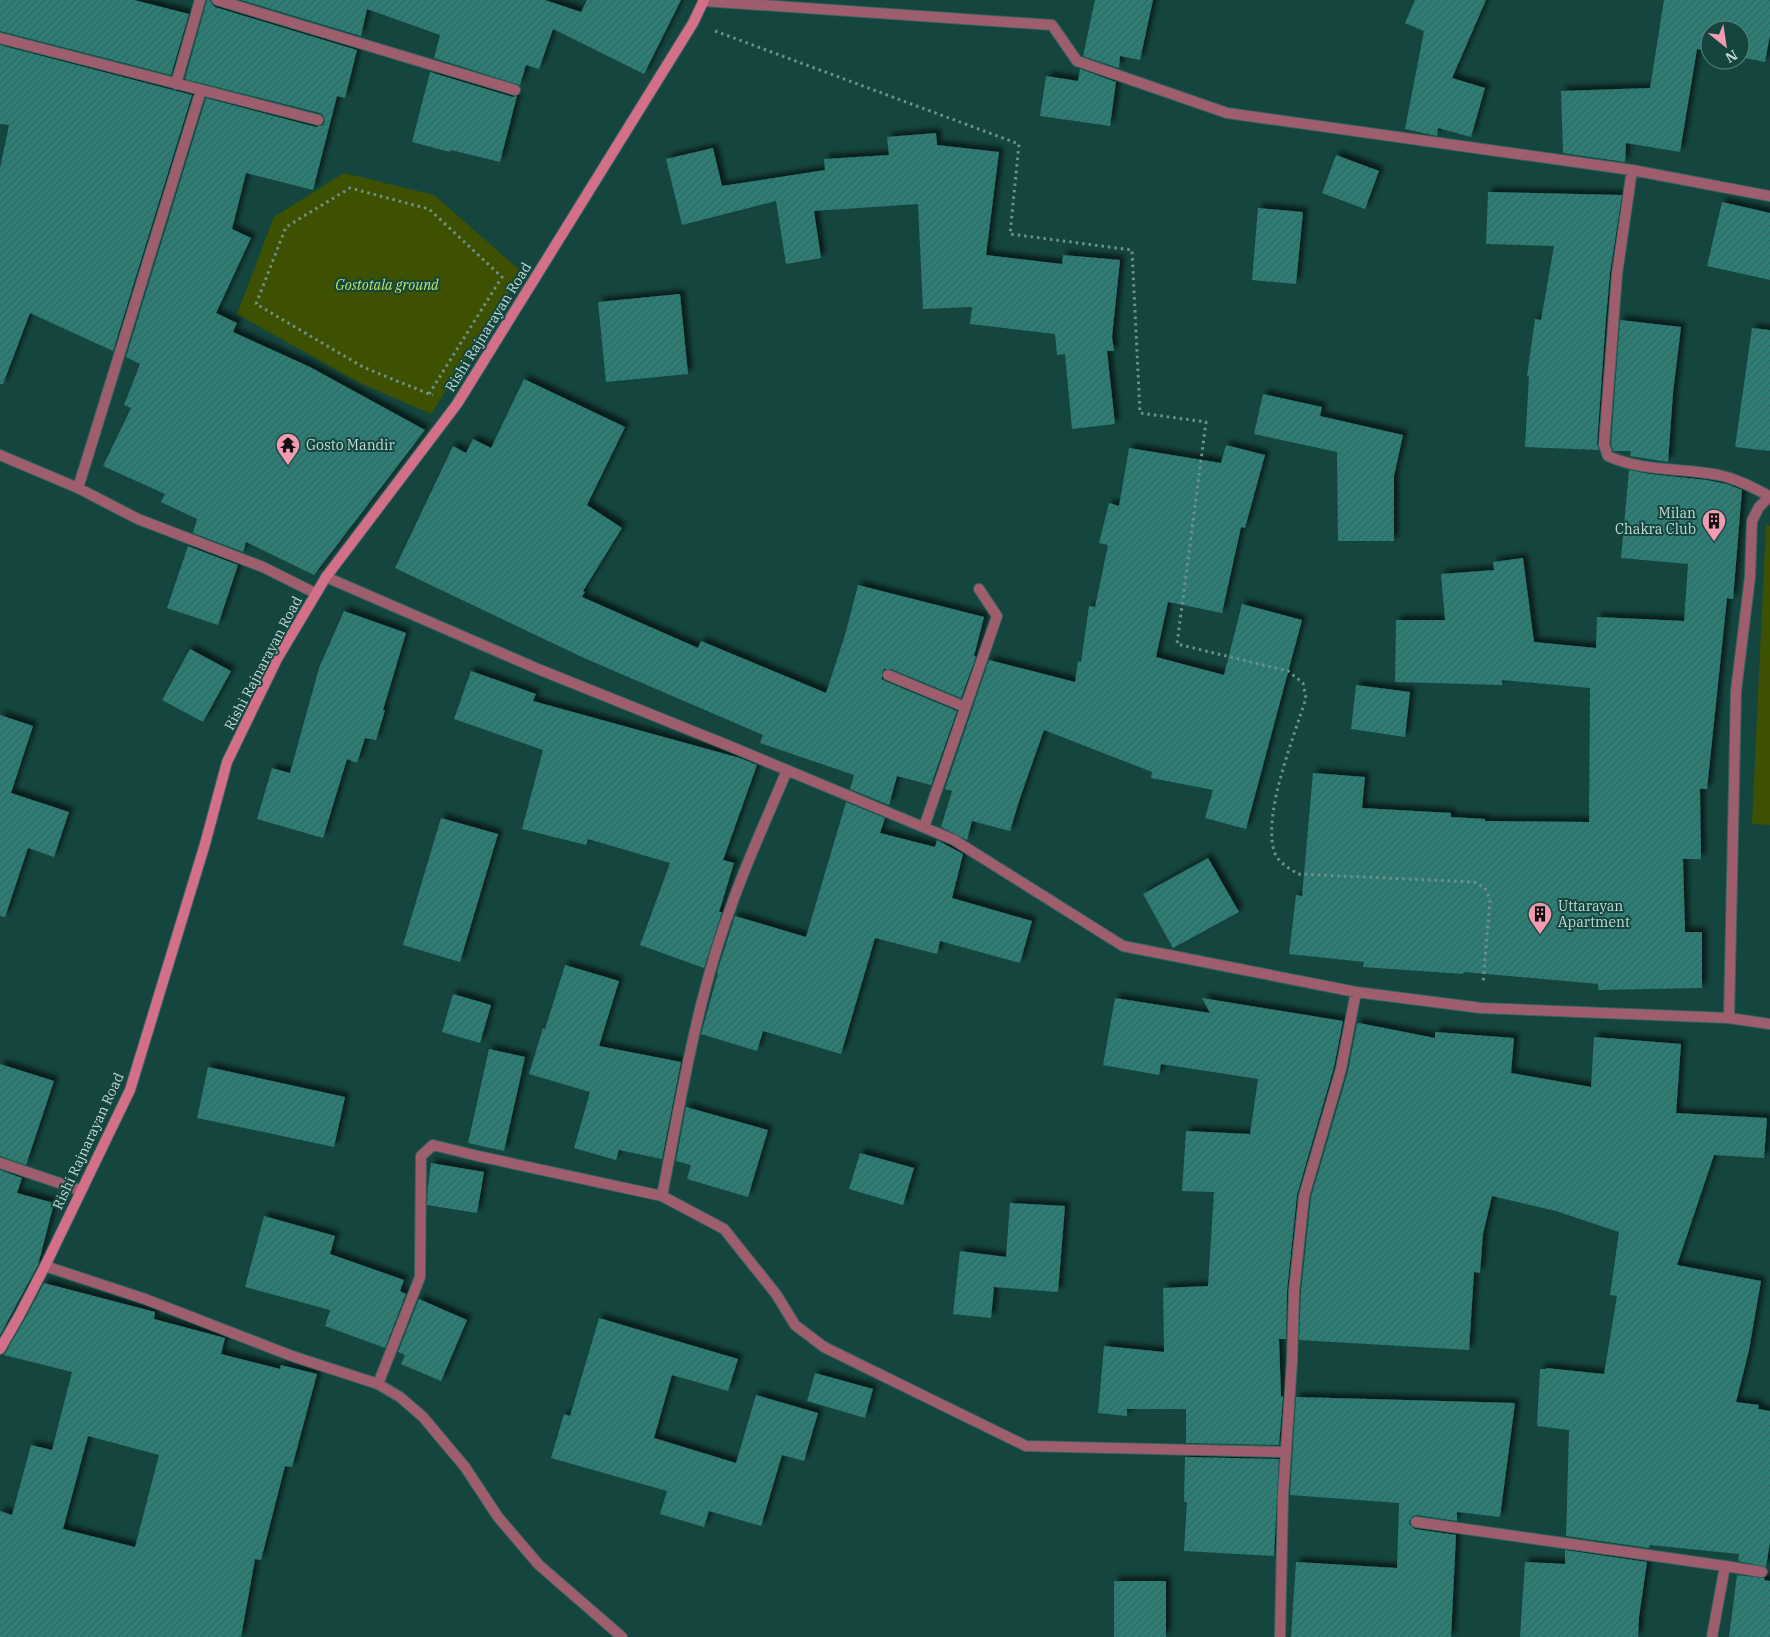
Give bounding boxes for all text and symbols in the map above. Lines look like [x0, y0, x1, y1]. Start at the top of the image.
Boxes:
north arrow [1700, 20, 1750, 70]
text: N [1722, 46, 1741, 67]
street label: Rishi Rajnarayan Road [441, 259, 535, 395]
park label: Gostotala ground [335, 276, 439, 294]
temple icon: Gosto Mandir [275, 432, 301, 466]
place label: Gosto Mandir [306, 436, 396, 454]
place label: Milan Chakra Club [1615, 504, 1696, 538]
building icon: Milan Chakra Club [1701, 508, 1727, 542]
street label: Rishi Rajnarayan Road [220, 592, 306, 733]
place label: Uttarayan Apartment [1558, 897, 1630, 931]
building icon: Uttarayan Apartment [1527, 901, 1553, 935]
street label: Rishi Rajnarayan Road [48, 1069, 128, 1212]

